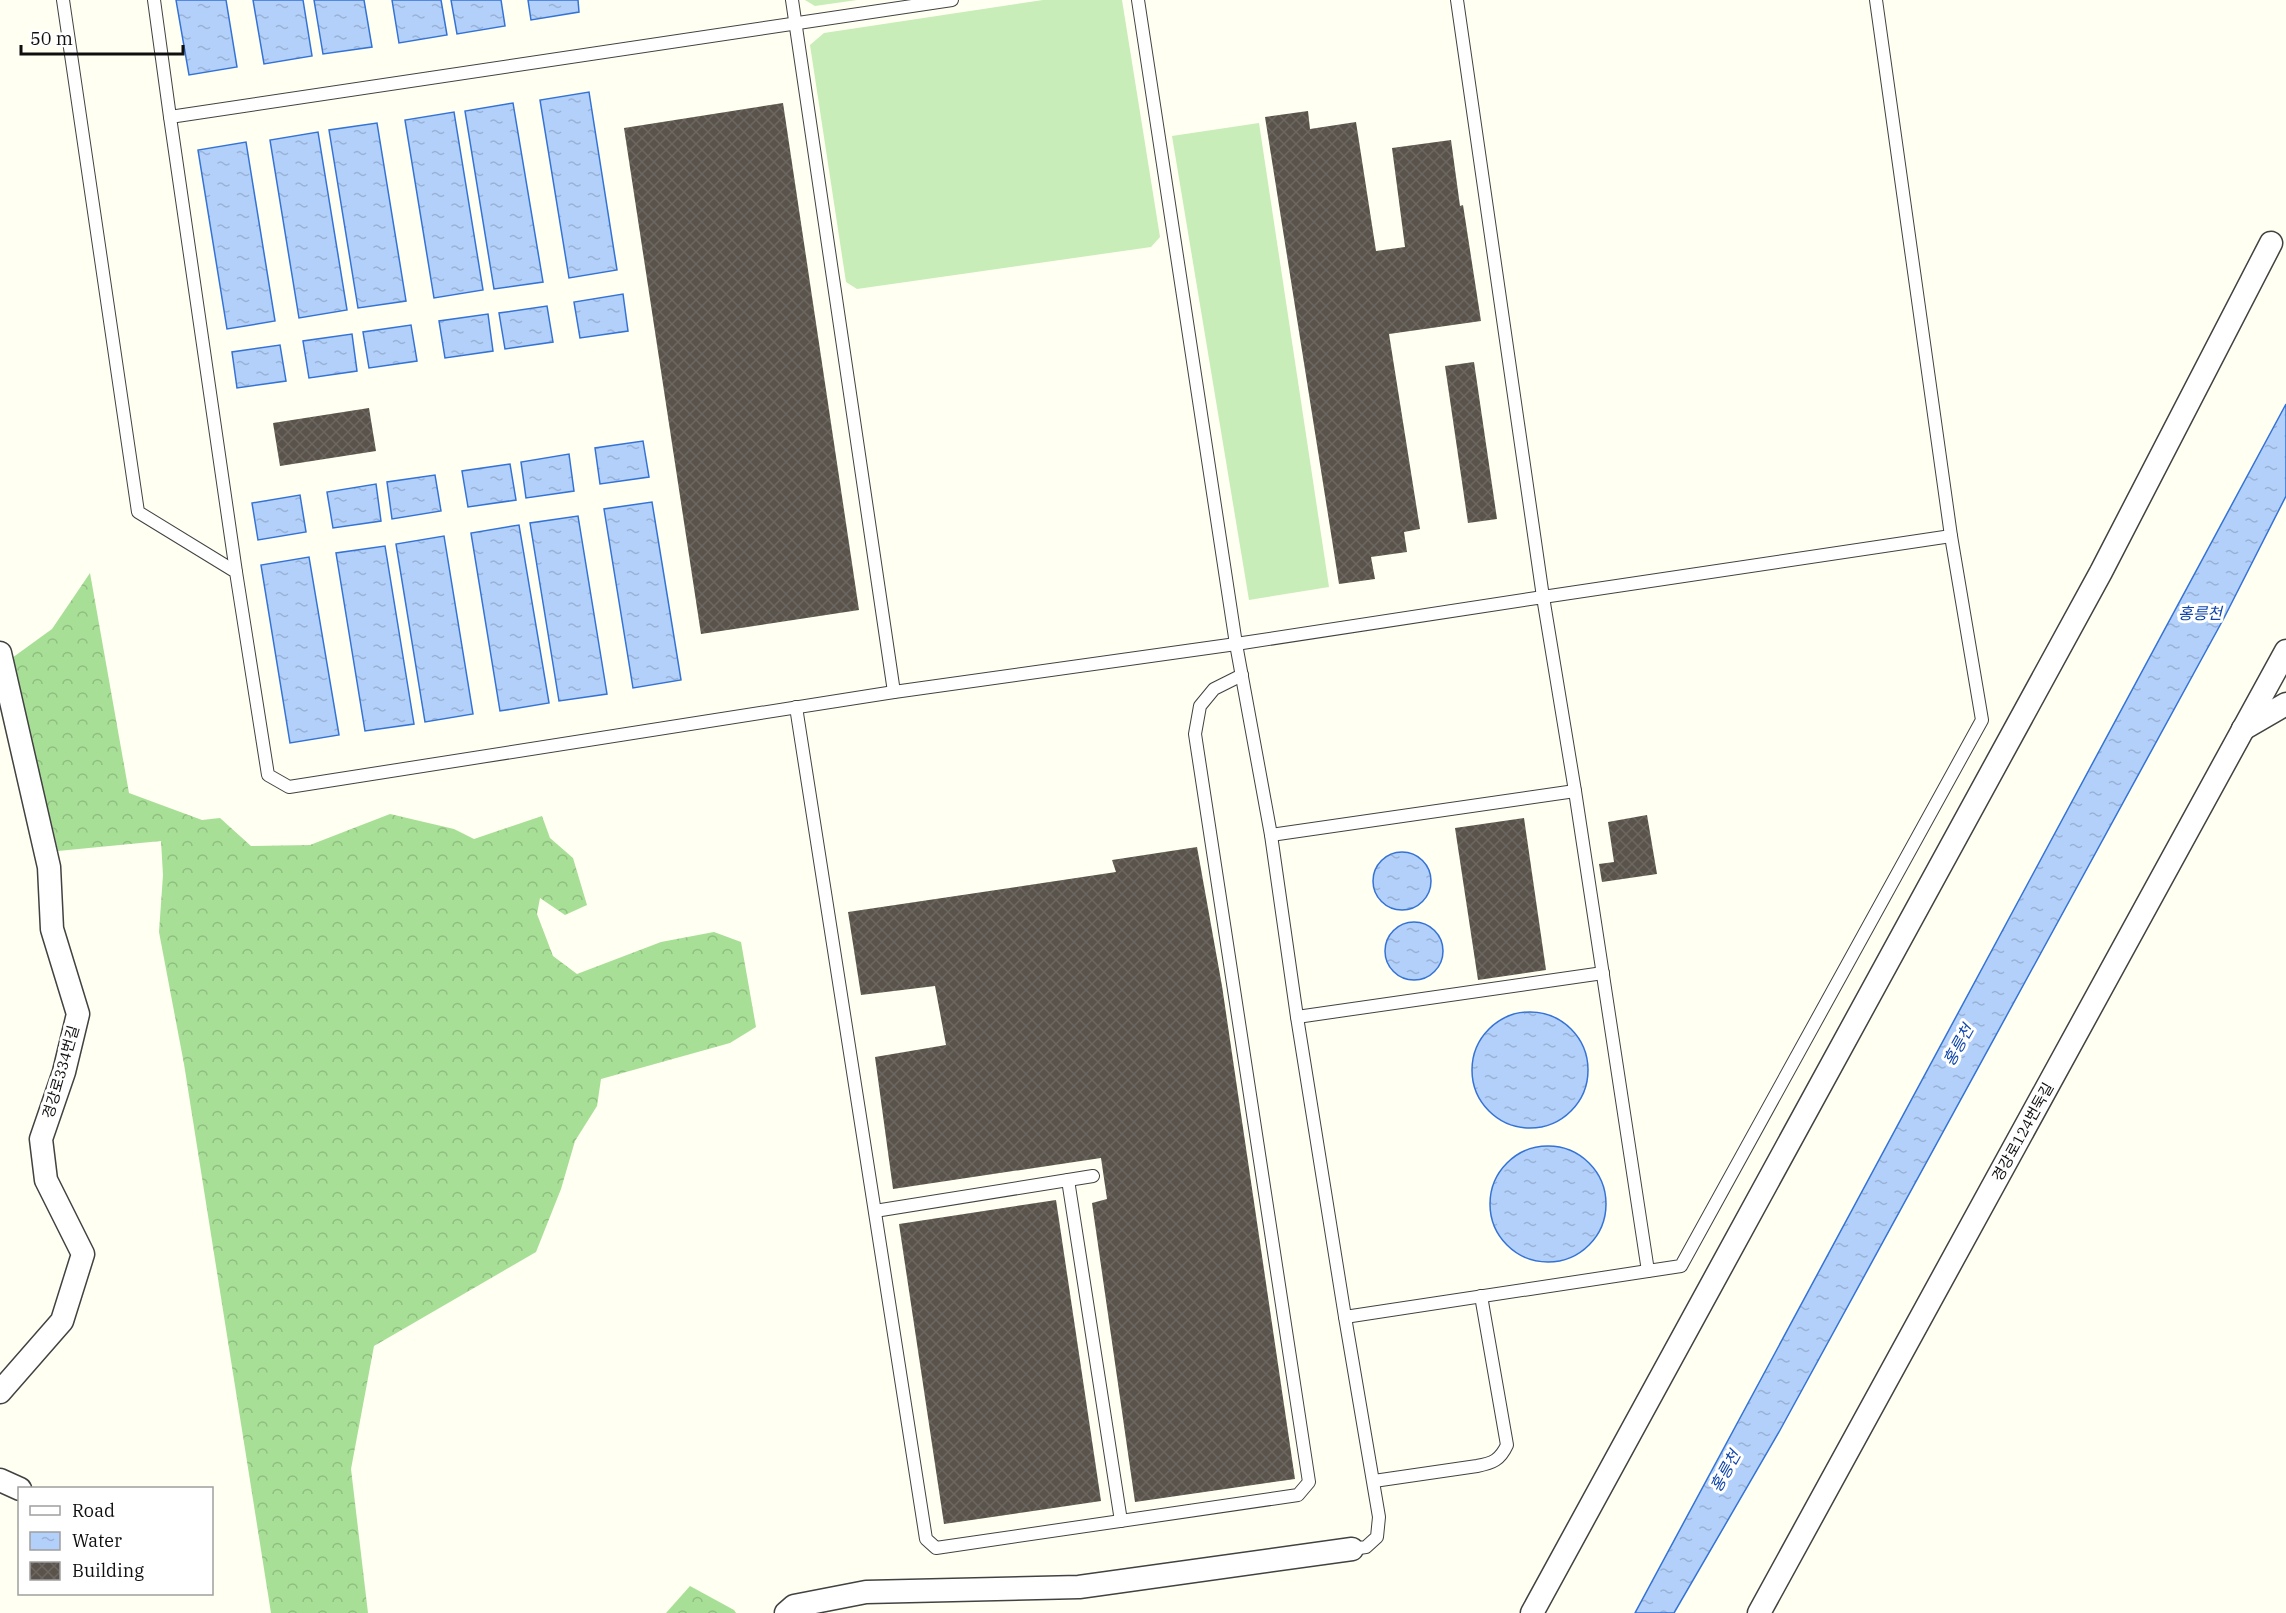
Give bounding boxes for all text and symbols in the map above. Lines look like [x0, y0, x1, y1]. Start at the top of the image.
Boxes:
scale bar [21, 18, 183, 56]
text: 50 m [30, 27, 73, 50]
water label: 홍릉천 [2178, 603, 2224, 623]
water label: 홍릉천 [1939, 1019, 1979, 1069]
street label: 경강로334번길 [38, 1023, 83, 1121]
street label: 경강로124번둑길 [1988, 1079, 2057, 1184]
water label: 홍릉천 [1706, 1445, 1746, 1495]
legend [18, 1487, 213, 1595]
text: Road [72, 1499, 115, 1522]
text: Water [72, 1529, 122, 1552]
text: Building [72, 1559, 144, 1582]

